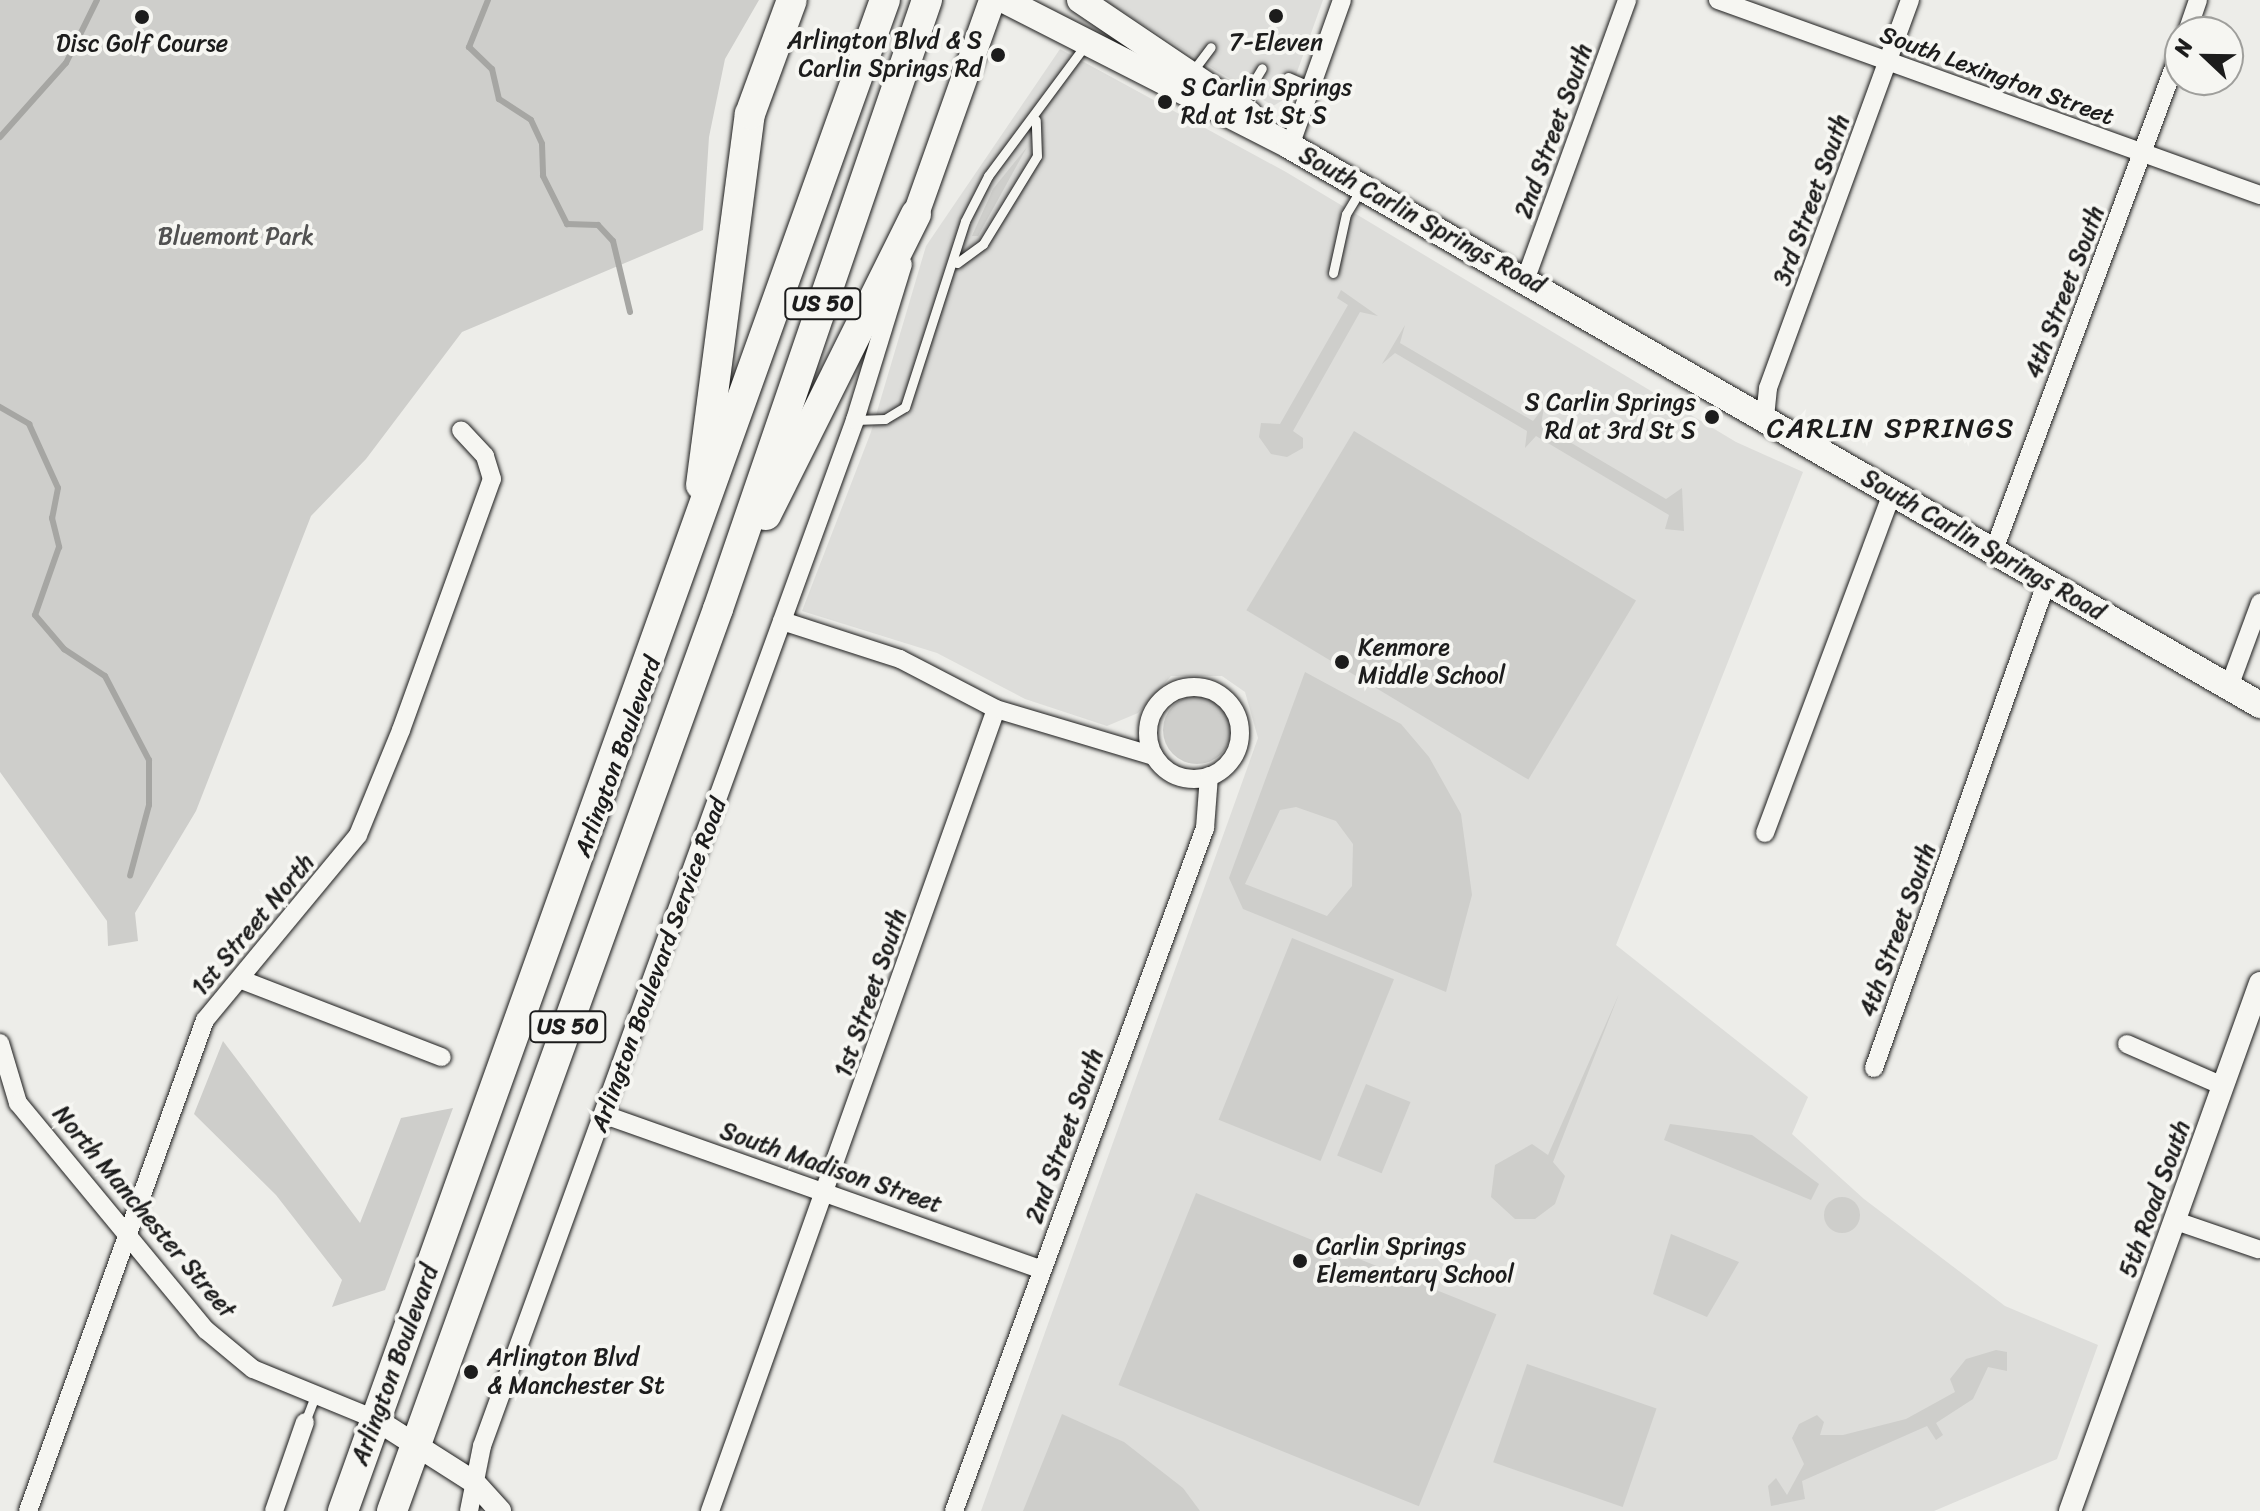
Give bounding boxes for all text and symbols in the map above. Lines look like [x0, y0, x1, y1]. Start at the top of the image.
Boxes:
marker: 7-Eleven [1267, 7, 1285, 25]
marker: Disc Golf Course [133, 8, 151, 26]
north arrow [2164, 16, 2244, 96]
street label: South Lexington Street [1876, 20, 2118, 132]
place label: Arlington Blvd & S Carlin Springs Rd [787, 27, 982, 83]
place label: 7-Eleven [1229, 29, 1323, 57]
place label: Disc Golf Course [55, 30, 229, 58]
text: N [2162, 33, 2204, 62]
street label: 2nd Street South [1509, 39, 1599, 223]
marker: Arlington Blvd & S Carlin Springs Rd [989, 46, 1007, 64]
place label: S Carlin Springs Rd at 1st St S [1181, 74, 1352, 130]
marker: S Carlin Springs Rd at 1st St S [1156, 93, 1174, 111]
street label: 3rd Street South [1768, 110, 1856, 290]
street label: South Carlin Springs Road [1294, 140, 1550, 300]
street label: 4th Street South [2019, 201, 2111, 383]
park label: Bluemont Park [158, 223, 314, 251]
road number: US 50 [783, 286, 863, 322]
place label: S Carlin Springs Rd at 3rd St S [1525, 389, 1696, 445]
marker: S Carlin Springs Rd at 3rd St S [1703, 408, 1721, 426]
district label: CARLIN SPRINGS [1770, 411, 2012, 445]
street label: South Carlin Springs Road [1856, 463, 2110, 627]
place label: Kenmore Middle School [1358, 634, 1506, 690]
street label: Arlington Boulevard [568, 653, 668, 861]
marker: Kenmore Middle School [1333, 653, 1351, 671]
street label: Arlington Boulevard Service Road [585, 794, 733, 1136]
street label: 4th Street South [1853, 839, 1943, 1021]
street label: 1st Street North [185, 848, 321, 1002]
street label: 1st Street South [829, 905, 913, 1081]
road number: US 50 [528, 1009, 608, 1045]
street label: 2nd Street South [1020, 1044, 1110, 1228]
street label: North Manchester Street [47, 1100, 241, 1324]
street label: South Madison Street [717, 1117, 945, 1219]
street label: 5th Road South [2113, 1117, 2197, 1281]
place label: Carlin Springs Elementary School [1316, 1233, 1514, 1289]
marker: Carlin Springs Elementary School [1291, 1252, 1309, 1270]
street label: Arlington Boulevard [345, 1261, 445, 1469]
place label: Arlington Blvd & Manchester St [487, 1344, 665, 1400]
marker: Arlington Blvd & Manchester St [462, 1363, 480, 1381]

